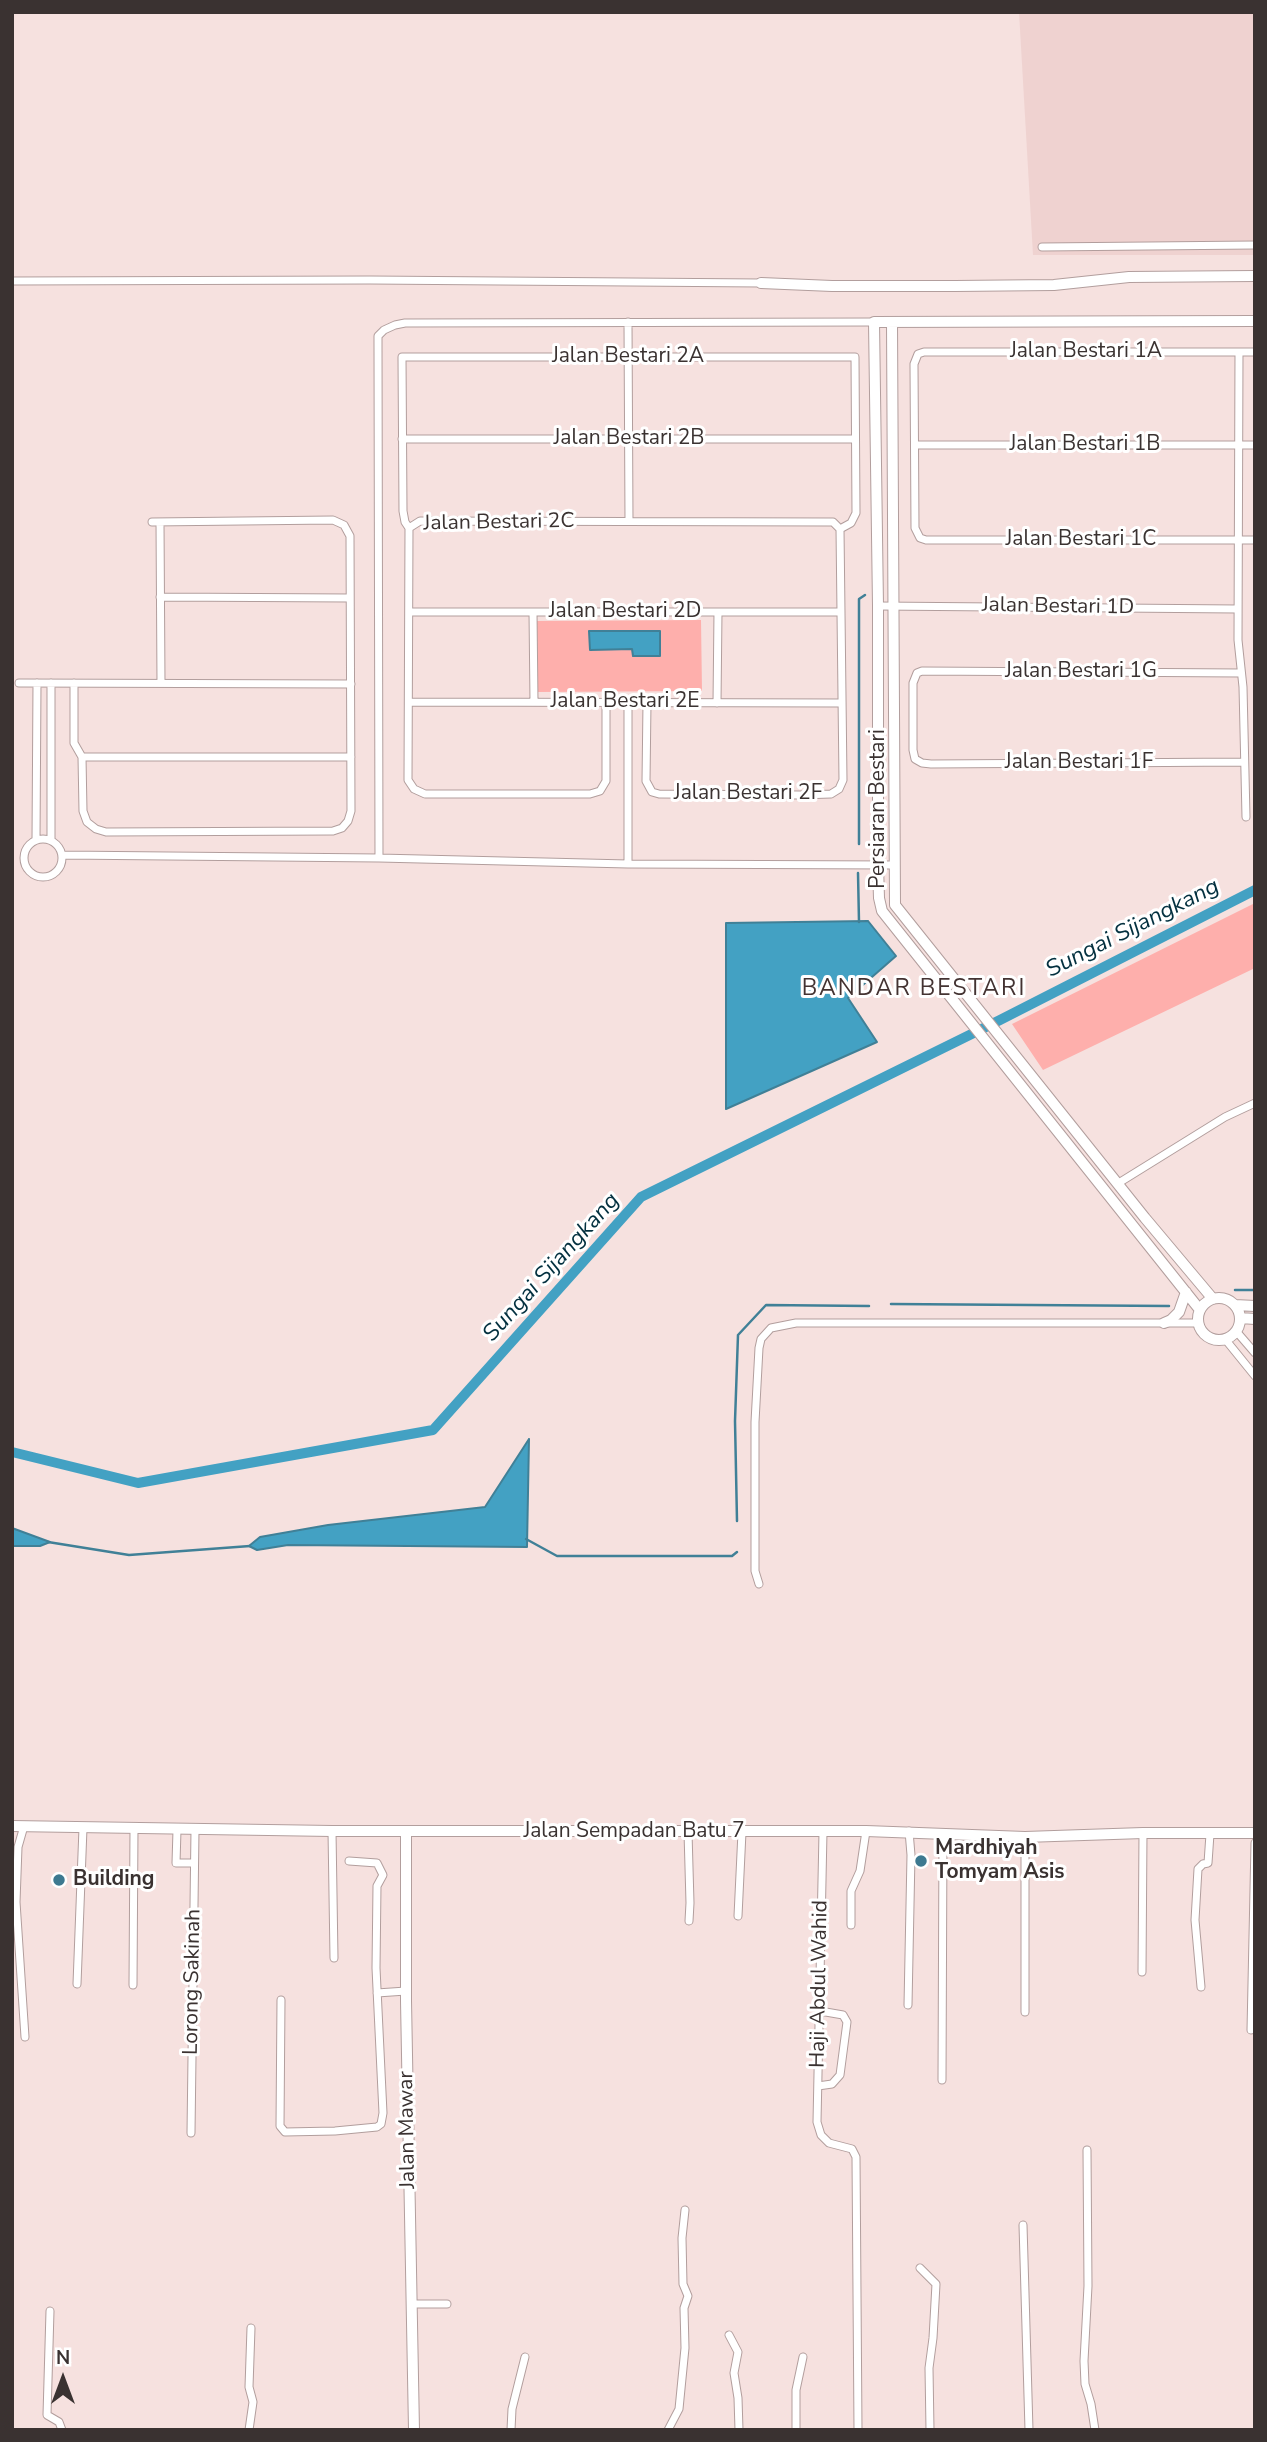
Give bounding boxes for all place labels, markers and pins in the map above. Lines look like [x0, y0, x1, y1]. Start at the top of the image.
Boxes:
place label: Mardhiyah Tomyam Asis [935, 1836, 1065, 1886]
marker: Mardhiyah Tomyam Asis [913, 1853, 929, 1869]
place label: Building [73, 1867, 154, 1893]
marker: Building [51, 1872, 67, 1888]

